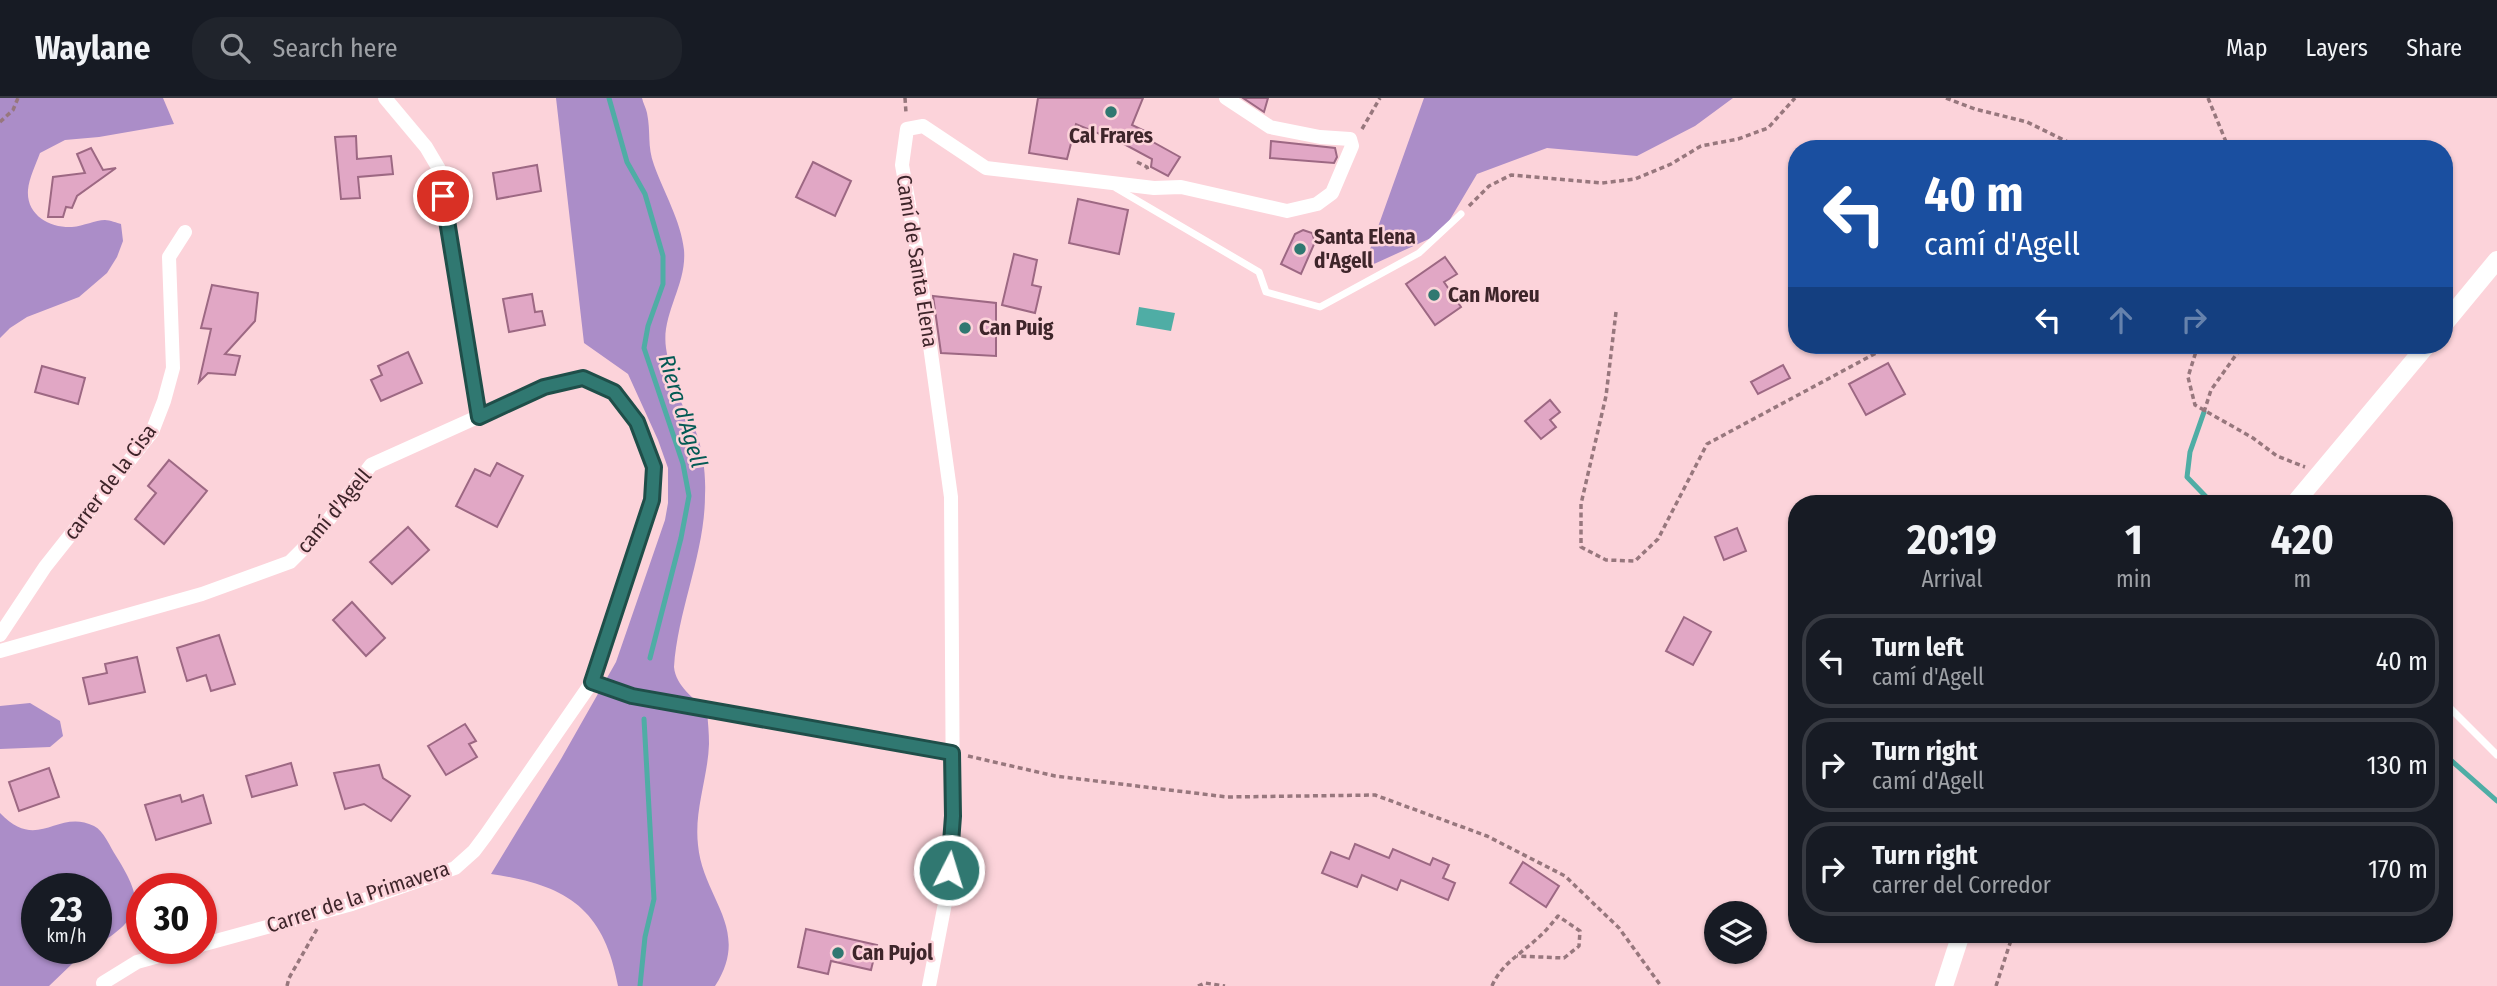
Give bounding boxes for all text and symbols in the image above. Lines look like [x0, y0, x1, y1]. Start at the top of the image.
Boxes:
search box [192, 17, 682, 80]
text: Waylane [35, 28, 150, 68]
icon: search [216, 29, 254, 67]
text: Search here [272, 33, 398, 64]
text: Map [2226, 34, 2268, 62]
text: Layers [2306, 34, 2368, 62]
text: Share [2406, 34, 2462, 62]
marker: Cal Frares [1103, 104, 1119, 120]
place label: Cal Frares [1069, 123, 1153, 149]
text: 40 m [1924, 165, 2024, 224]
pin [413, 166, 473, 226]
icon: left [1809, 168, 1900, 259]
street label: Camí de Santa Elena [891, 173, 943, 349]
icon: arrive [424, 177, 462, 215]
place label: Santa Elena d'Agell [1314, 224, 1416, 274]
text: camí d'Agell [1924, 225, 2080, 263]
marker: Santa Elena d'Agell [1292, 241, 1308, 257]
place label: Can Moreu [1448, 282, 1540, 308]
marker: Can Moreu [1426, 287, 1442, 303]
icon: left [2029, 301, 2067, 339]
icon: ahead [2102, 301, 2140, 339]
icon: right [2175, 301, 2213, 339]
place label: Can Puig [979, 315, 1054, 341]
marker: Can Puig [957, 320, 973, 336]
water label: Riera d'Agell [653, 351, 713, 471]
street label: carrer de la Cisa [58, 419, 162, 545]
street label: camí d'Agell [291, 463, 377, 559]
text: 20:19 [1907, 515, 1997, 565]
text: 1 [2125, 515, 2143, 565]
text: 420 [2271, 515, 2334, 565]
text: Arrival [1921, 565, 1982, 593]
text: min [2116, 565, 2152, 593]
text: m [2293, 565, 2311, 593]
text: Turn left [1872, 632, 1964, 663]
icon: left [1813, 642, 1851, 680]
text: 40 m [2376, 646, 2428, 677]
text: camí d'Agell [1872, 663, 1984, 691]
text: Turn right [1872, 736, 1978, 767]
icon: right [1813, 746, 1851, 784]
text: 130 m [2366, 750, 2428, 781]
text: camí d'Agell [1872, 767, 1984, 795]
position arrow [912, 833, 986, 907]
text: Turn right [1872, 840, 1978, 871]
icon: right [1813, 850, 1851, 888]
text: 170 m [2368, 854, 2428, 885]
street label: Carrer de la Primavera [263, 855, 453, 939]
text: carrer del Corredor [1872, 871, 2051, 899]
speed limit sign: 30 [126, 873, 217, 964]
text: 23 [50, 888, 83, 930]
map controls [1704, 901, 1767, 964]
button: layers [1704, 901, 1767, 964]
text: km/h [46, 925, 87, 947]
place label: Can Pujol [852, 940, 933, 966]
marker: Can Pujol [830, 945, 846, 961]

